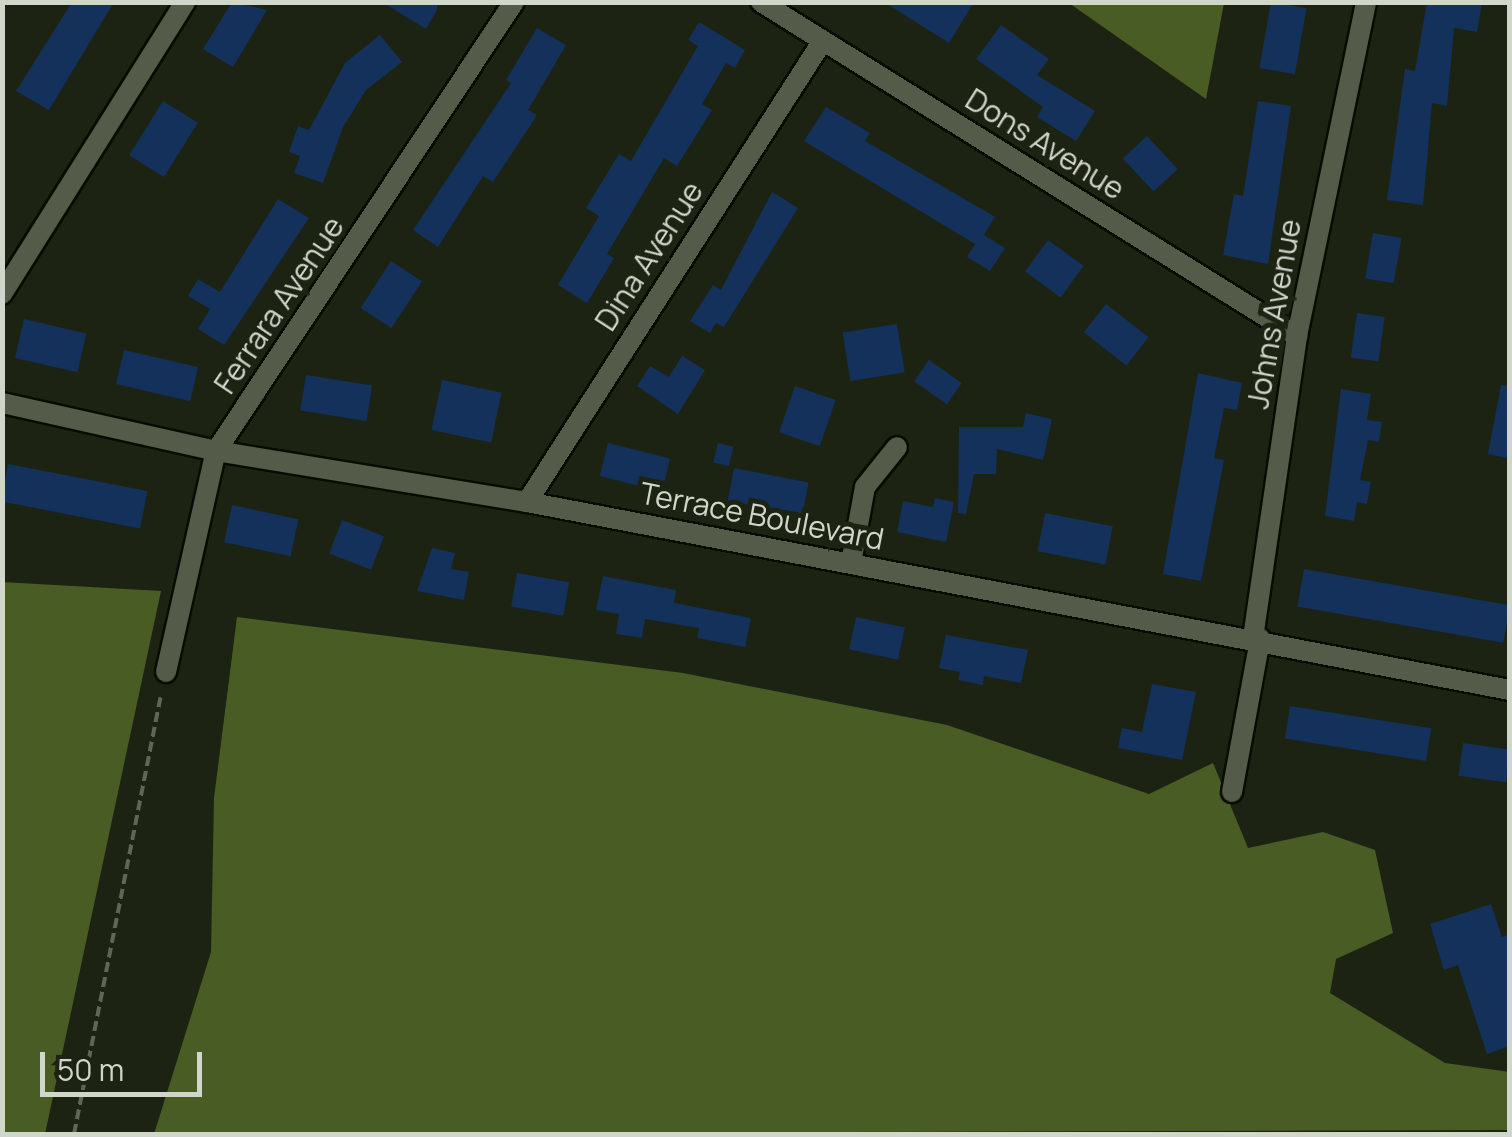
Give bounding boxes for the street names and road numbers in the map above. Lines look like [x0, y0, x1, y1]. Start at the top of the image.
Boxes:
street label: Dons Avenue [959, 81, 1131, 207]
street label: Dina Avenue [588, 175, 710, 337]
street label: Ferrara Avenue [207, 210, 351, 400]
street label: Johns Avenue [1240, 216, 1308, 412]
street label: Terrace Boulevard [637, 475, 887, 557]

